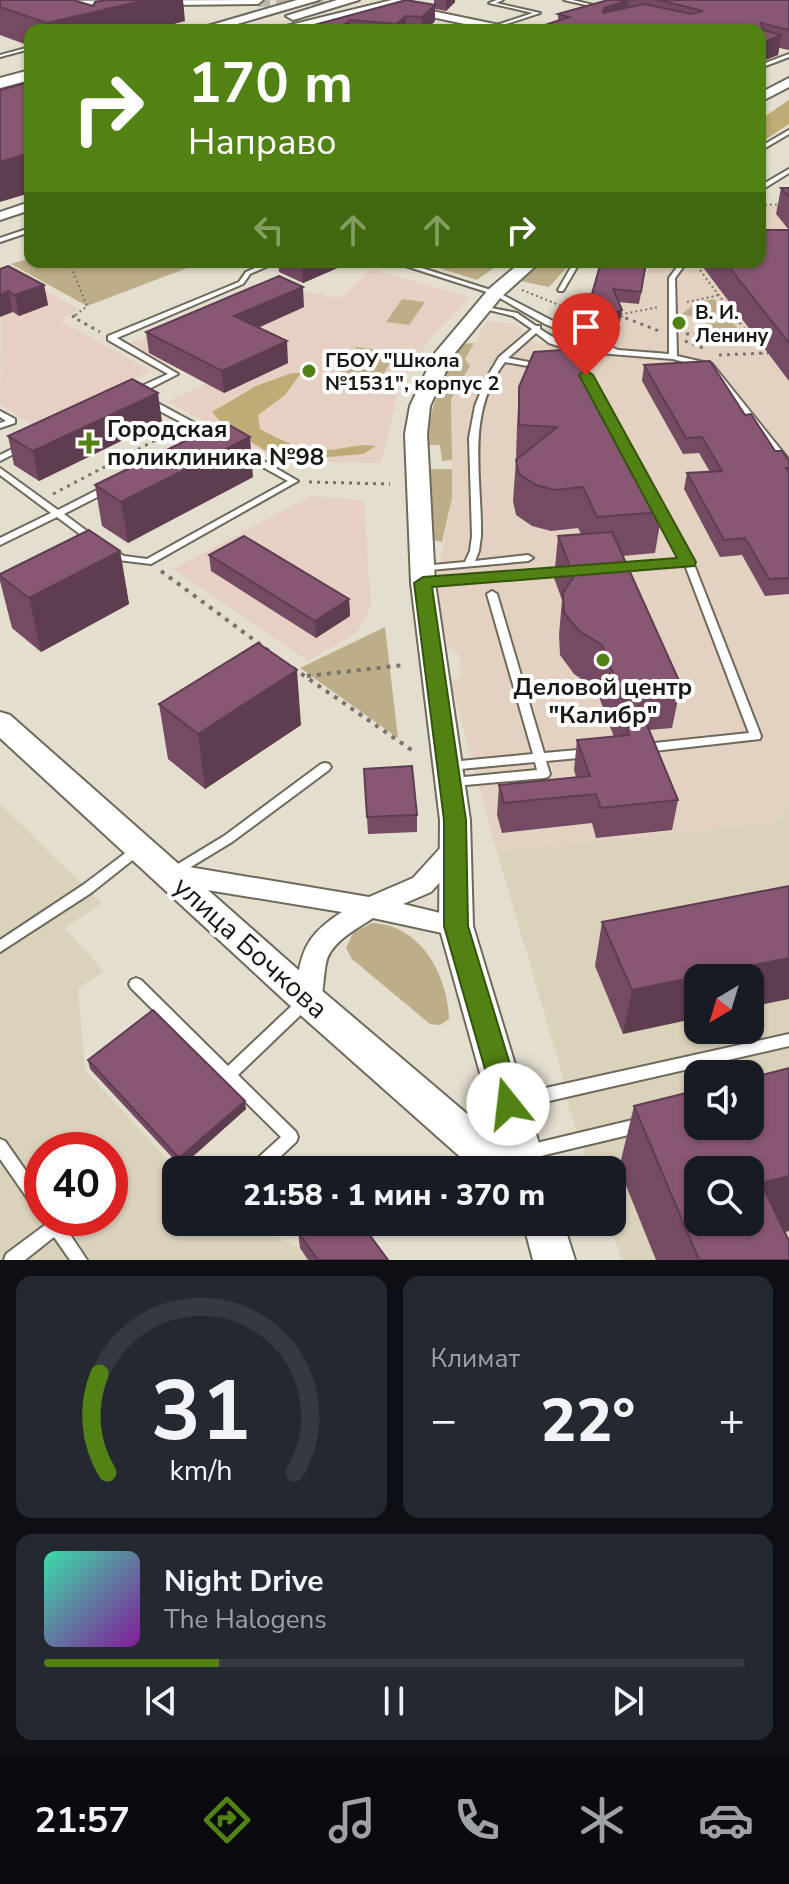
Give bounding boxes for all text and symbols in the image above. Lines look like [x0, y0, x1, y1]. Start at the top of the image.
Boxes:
text: 170 m [188, 45, 353, 122]
icon: right [56, 56, 160, 160]
text: Направо [188, 118, 337, 167]
icon: left [247, 208, 291, 252]
icon: ahead [331, 208, 375, 252]
icon: ahead [415, 208, 459, 252]
icon: right [499, 208, 543, 252]
pin [552, 293, 620, 375]
place label: В. И. Ленину [695, 299, 769, 349]
icon: arrive [564, 305, 608, 349]
marker: В. И. Ленину [670, 314, 688, 332]
place label: ГБОУ "Школа №1531", корпус 2 [325, 347, 499, 397]
marker: ГБОУ "Школа №1531", корпус 2 [300, 362, 318, 380]
place label: Городская поликлиника №98 [107, 413, 324, 473]
marker: Городская поликлиника №98 [78, 432, 100, 454]
marker: Деловой центр "Калибр" [594, 651, 612, 669]
place label: Деловой центр "Калибр" [514, 671, 692, 731]
street label: улица Бочкова [165, 868, 336, 1027]
north arrow [684, 964, 764, 1044]
map controls [684, 964, 764, 1236]
button: sound [684, 1060, 764, 1140]
position arrow [466, 1062, 550, 1146]
speed limit sign: 40 [24, 1132, 128, 1236]
button: search [684, 1156, 764, 1236]
text: 21:58 · 1 мин · 370 m [243, 1175, 545, 1216]
text: Климат [431, 1341, 520, 1376]
text: 31 [151, 1355, 251, 1468]
text: 22° [540, 1380, 635, 1462]
text: − [431, 1391, 457, 1451]
text: + [719, 1391, 745, 1451]
text: km/h [170, 1451, 233, 1490]
text: Night Drive [164, 1561, 323, 1602]
text: The Halogens [164, 1602, 327, 1637]
icon: previous [139, 1679, 183, 1723]
icon: pause [372, 1679, 416, 1723]
icon: next [606, 1679, 650, 1723]
icon: directions [199, 1792, 255, 1848]
icon: music [324, 1792, 380, 1848]
icon: phone [449, 1792, 505, 1848]
icon: climate [574, 1792, 630, 1848]
icon: car [698, 1792, 754, 1848]
text: 21:57 [34, 1796, 130, 1845]

